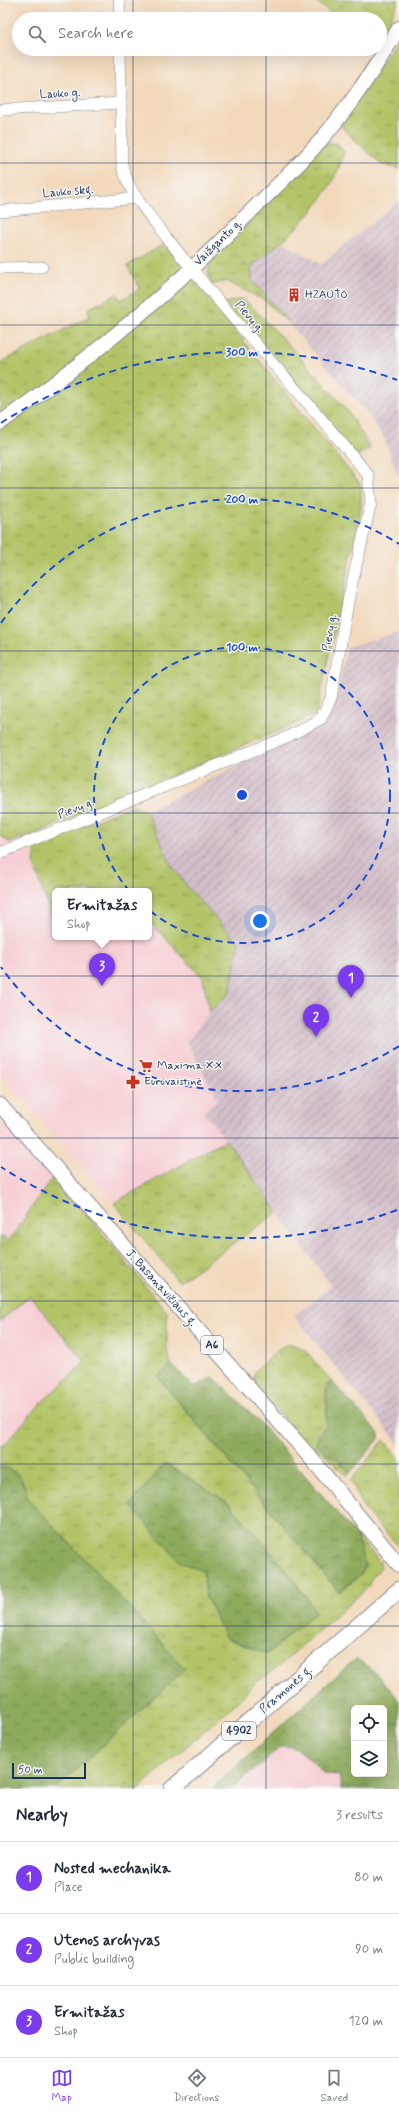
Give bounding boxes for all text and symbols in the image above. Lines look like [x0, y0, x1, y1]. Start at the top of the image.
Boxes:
search box [12, 12, 387, 56]
icon: search [26, 23, 48, 45]
text: Search here [58, 24, 134, 44]
street label: Lauko g. [39, 85, 81, 103]
street label: Lauko skg. [42, 182, 94, 203]
street label: Vaižganto g. [190, 216, 246, 270]
building icon: H2AUTO [286, 287, 302, 303]
place label: H2AUTO [305, 287, 347, 303]
street label: Pievų g. [231, 298, 267, 336]
text: 300 m [226, 345, 259, 361]
text: 200 m [226, 492, 259, 508]
street label: Pievų g. [319, 613, 341, 653]
text: 100 m [226, 640, 259, 656]
centre of rings [235, 788, 249, 802]
street label: Pievų g. [56, 795, 96, 823]
popup [52, 888, 152, 940]
text: Ermitažas [67, 896, 137, 916]
your location [250, 911, 270, 931]
text: Shop [67, 916, 91, 933]
pin: 3 [89, 953, 115, 986]
pin: 1 [338, 965, 364, 998]
pin: 2 [303, 1004, 329, 1037]
supermarket icon: Maxima XX [138, 1058, 154, 1074]
place label: Maxima XX [157, 1058, 222, 1074]
pharmacy icon: Eurovaistinė [125, 1074, 141, 1090]
place label: Eurovaistinė [144, 1074, 202, 1090]
street label: J. Basanavičiaus g. [121, 1246, 200, 1331]
road number: A6 [201, 1336, 223, 1354]
street label: Pramonės g. [256, 1663, 316, 1718]
map controls [351, 1705, 387, 1777]
button: locate [351, 1705, 387, 1741]
road number: 4902 [222, 1722, 256, 1740]
button: layers [351, 1741, 387, 1777]
scale bar [12, 1761, 86, 1780]
text: 50 m [18, 1763, 43, 1777]
text: Nearby [16, 1804, 68, 1826]
text: 3 results [336, 1807, 383, 1824]
text: Nosted mechanika [54, 1859, 171, 1879]
text: 1 [26, 1869, 32, 1886]
text: 80 m [354, 1869, 383, 1886]
text: Place [54, 1879, 83, 1896]
text: Utenos archyvas [54, 1931, 160, 1951]
text: 2 [26, 1941, 32, 1958]
text: 90 m [355, 1941, 383, 1958]
text: Public building [54, 1951, 134, 1968]
text: Ermitažas [54, 2003, 125, 2023]
text: 3 [26, 2013, 32, 2030]
text: 120 m [349, 2013, 383, 2030]
text: Shop [54, 2023, 78, 2040]
tab: Map [51, 2067, 73, 2105]
tab: Directions [174, 2067, 219, 2105]
tab: Saved [321, 2067, 348, 2105]

